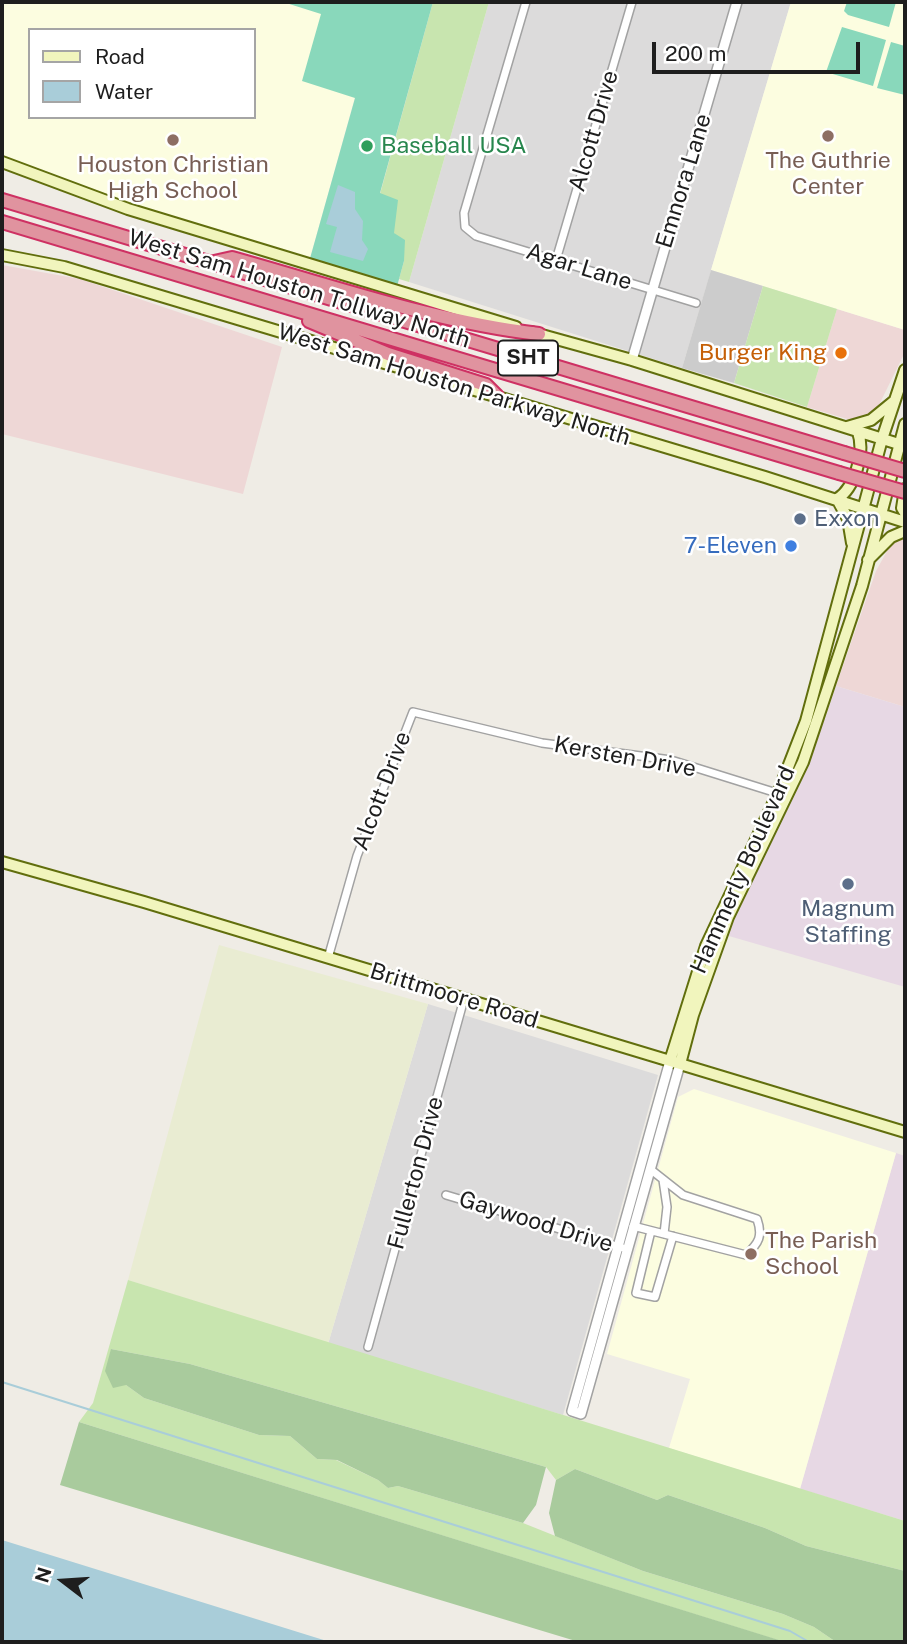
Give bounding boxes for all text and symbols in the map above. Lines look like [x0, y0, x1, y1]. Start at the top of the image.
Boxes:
legend [28, 28, 256, 119]
scale bar [655, 28, 863, 72]
text: 200 m [665, 41, 726, 66]
text: Road [95, 44, 145, 69]
street label: Alcott Drive [564, 67, 624, 195]
text: Water [95, 79, 153, 104]
street label: Emnora Lane [650, 111, 718, 251]
marker: The Guthrie Center [820, 128, 836, 144]
marker: Houston Christian High School [165, 132, 181, 148]
place label: Baseball USA [381, 132, 527, 160]
marker: Baseball USA [359, 138, 375, 154]
place label: The Guthrie Center [765, 147, 891, 201]
place label: Houston Christian High School [77, 151, 269, 205]
street label: West Sam Houston Tollway North [125, 224, 473, 354]
street label: Agar Lane [523, 238, 635, 296]
street label: West Sam Houston Parkway North [274, 318, 634, 452]
place label: Burger King [699, 339, 827, 367]
road number: SHT [498, 340, 558, 376]
marker: Burger King [833, 345, 849, 361]
place label: Exxon [814, 505, 880, 533]
marker: Exxon [792, 511, 808, 527]
place label: 7-Eleven [684, 532, 777, 560]
marker: 7-Eleven [783, 538, 799, 554]
street label: Alcott Drive [347, 728, 417, 854]
street label: Kersten Drive [552, 731, 698, 783]
street label: Hammerly Boulevard [685, 762, 801, 978]
marker: Magnum Staffing [840, 876, 856, 892]
place label: Magnum Staffing [801, 895, 895, 949]
street label: Brittmoore Road [366, 957, 542, 1035]
street label: Fullerton Drive [382, 1094, 450, 1252]
street label: Gaywood Drive [456, 1185, 616, 1259]
place label: The Parish School [765, 1227, 877, 1281]
marker: The Parish School [743, 1246, 759, 1262]
north arrow [28, 1546, 98, 1616]
text: N [30, 1565, 56, 1585]

